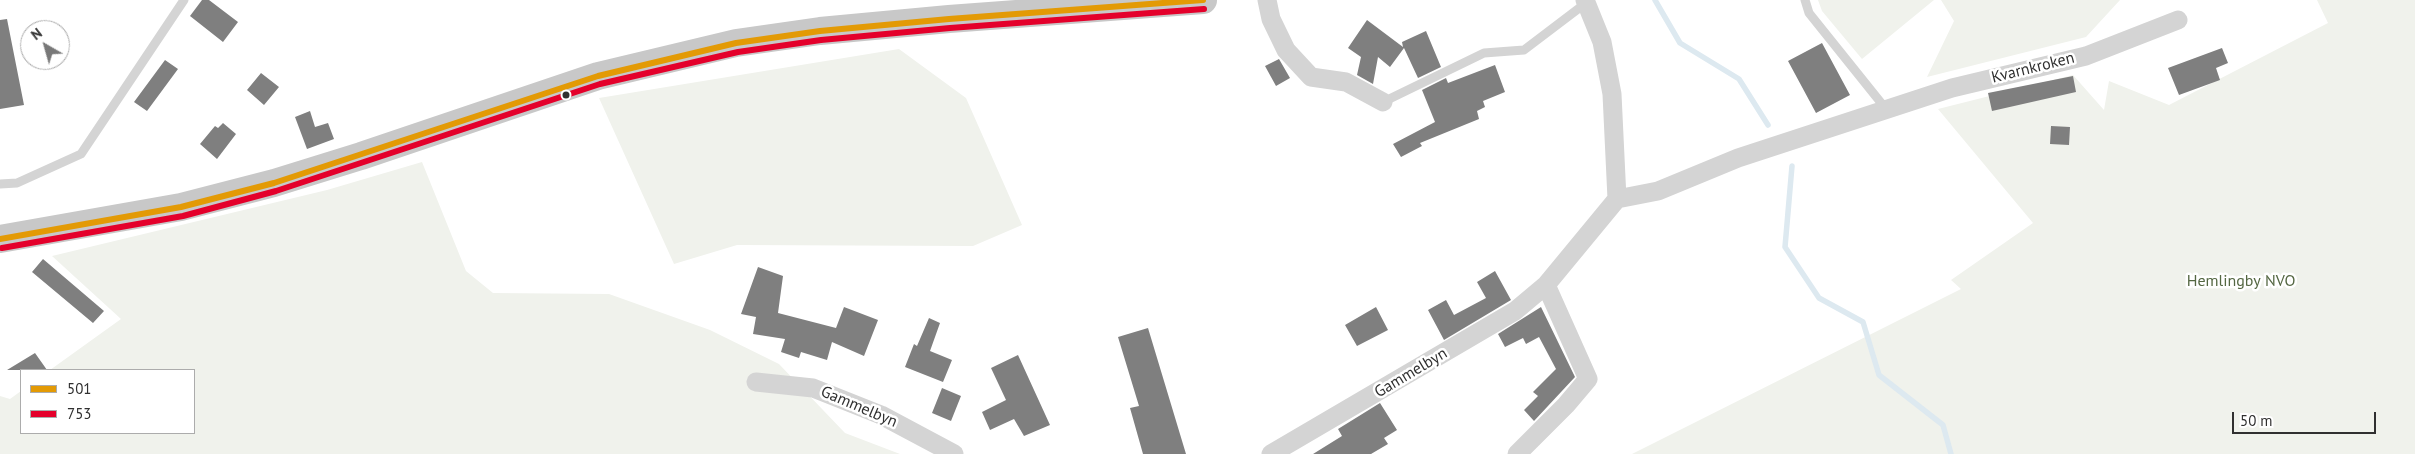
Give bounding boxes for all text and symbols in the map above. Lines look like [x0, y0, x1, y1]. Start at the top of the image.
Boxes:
north arrow [20, 20, 70, 70]
text: N [27, 24, 46, 44]
street label: Kvarnkroken [1990, 48, 2076, 88]
unlabelled marker [561, 90, 571, 100]
park label: Hemlingby NVO [2187, 271, 2295, 291]
street label: Gammelbyn [1371, 344, 1451, 402]
legend [20, 369, 195, 434]
text: 501 [67, 379, 92, 398]
street label: Gammelbyn [818, 382, 900, 432]
scale bar [2235, 402, 2379, 434]
text: 753 [67, 404, 92, 423]
text: 50 m [2240, 411, 2273, 430]

